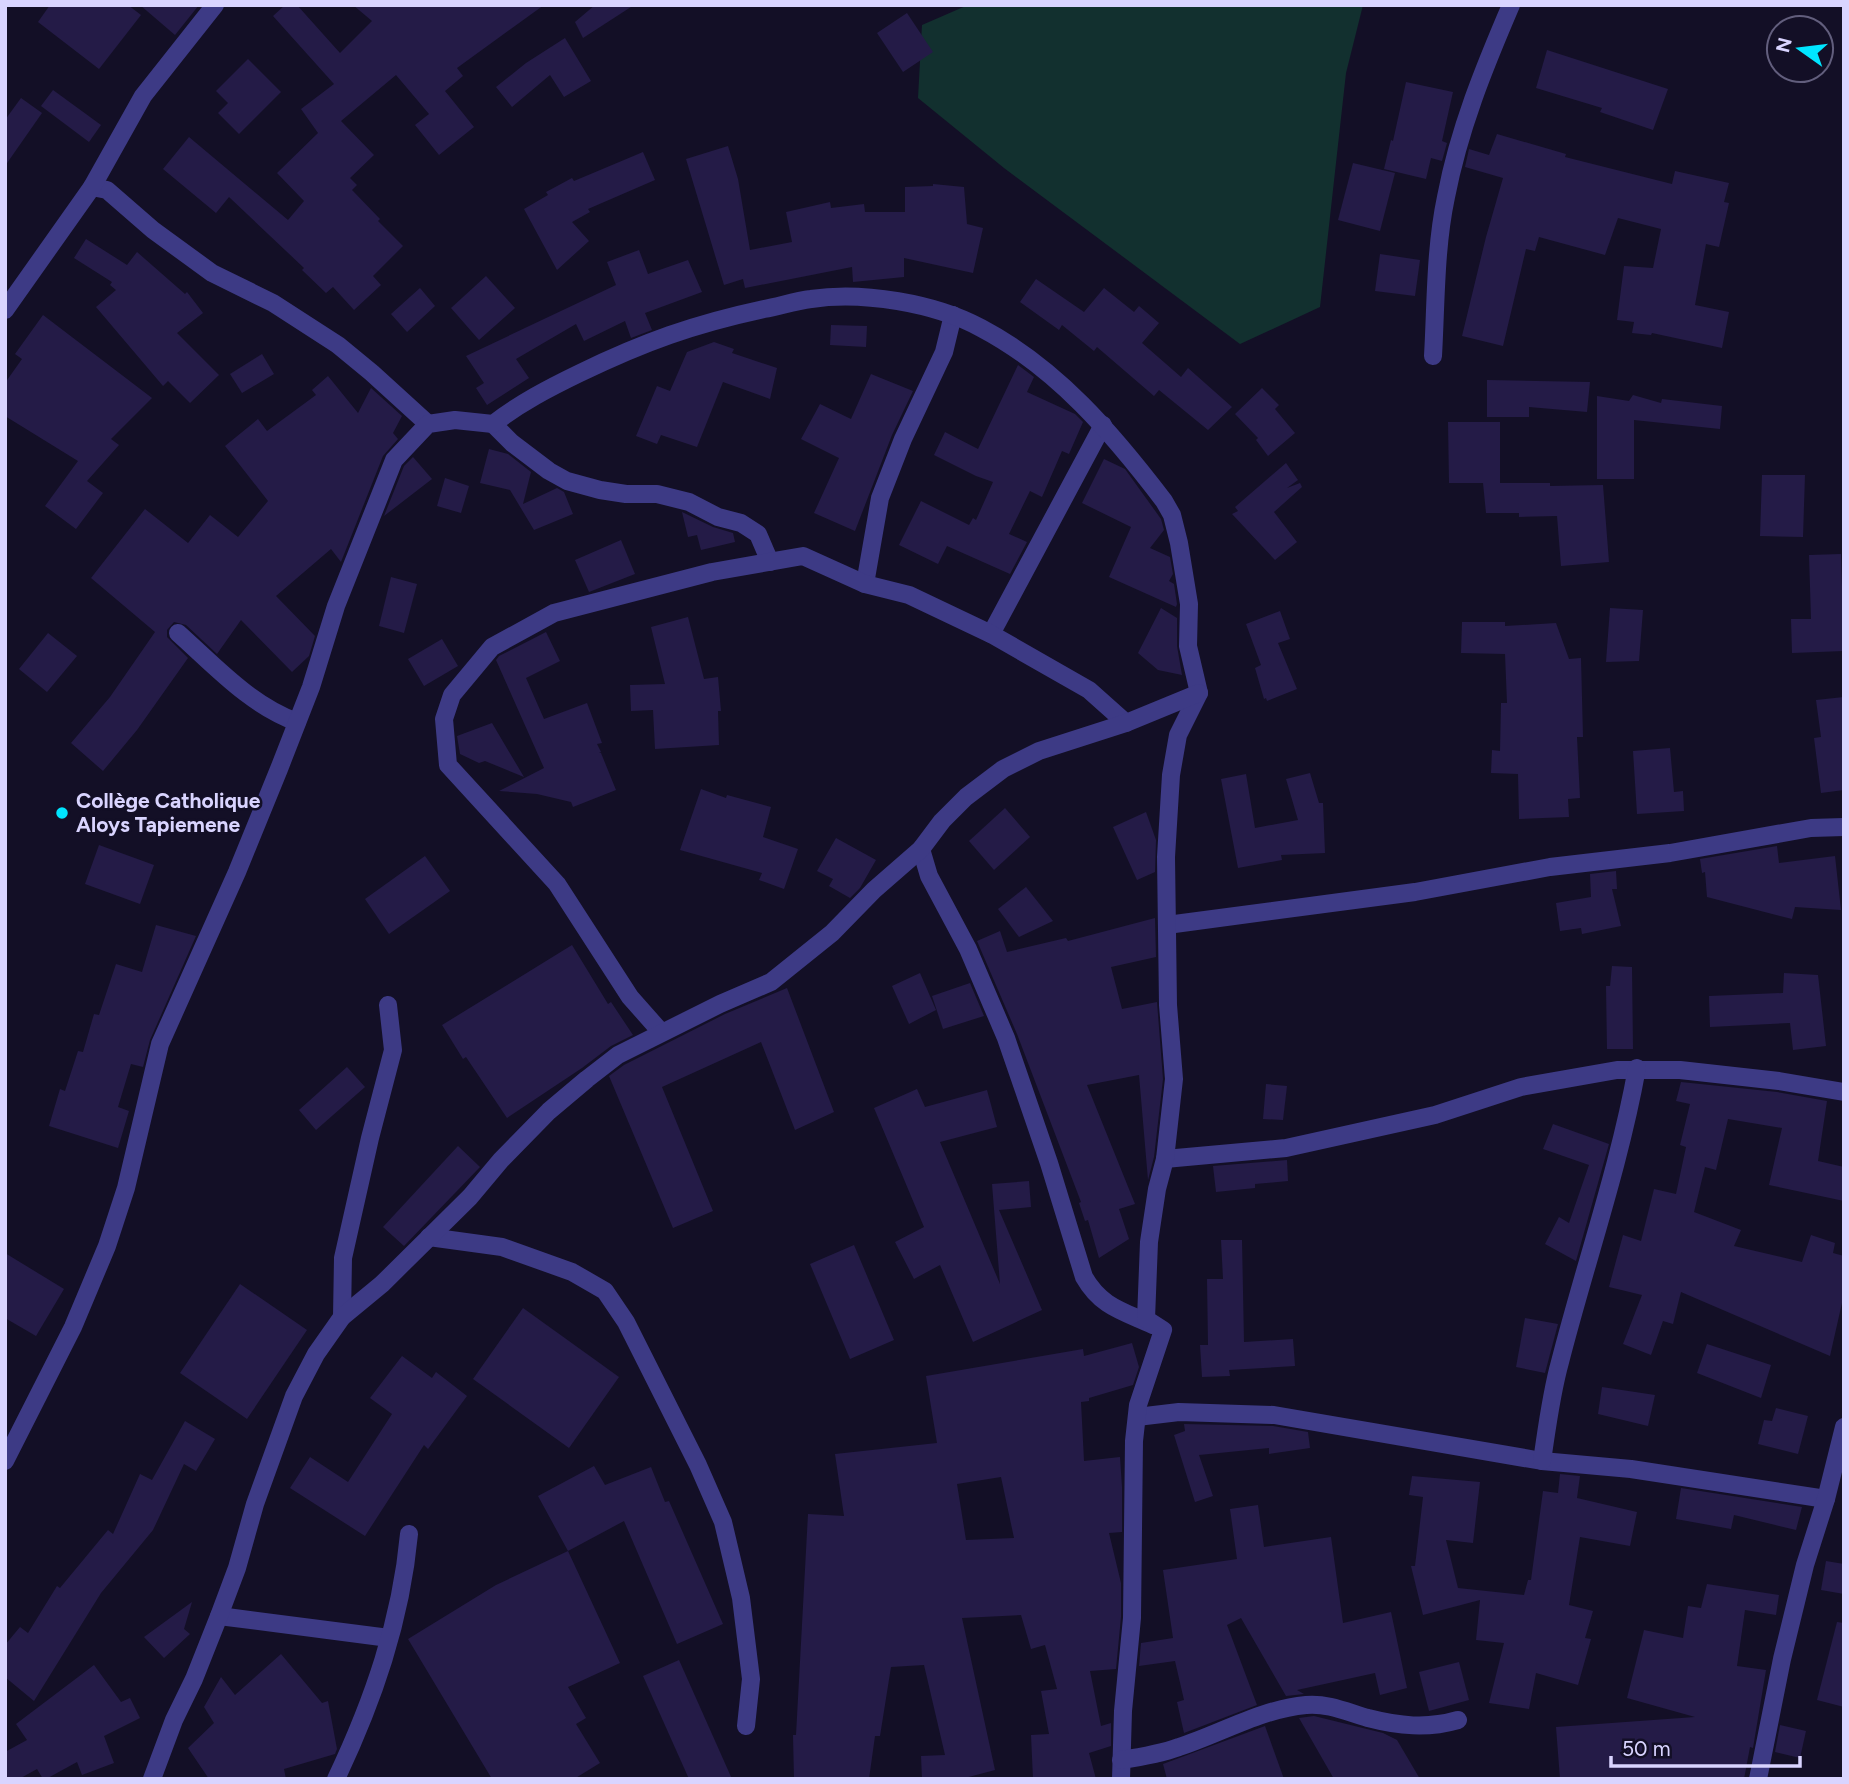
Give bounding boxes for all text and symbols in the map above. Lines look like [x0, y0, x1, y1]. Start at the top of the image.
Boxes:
north arrow [1765, 14, 1835, 84]
text: N [1771, 35, 1797, 55]
place label: Collège Catholique Aloys Tapiemene [76, 788, 261, 837]
marker: Collège Catholique Aloys Tapiemene [54, 805, 70, 821]
scale bar [1611, 1724, 1800, 1768]
text: 50 m [1622, 1736, 1671, 1761]

